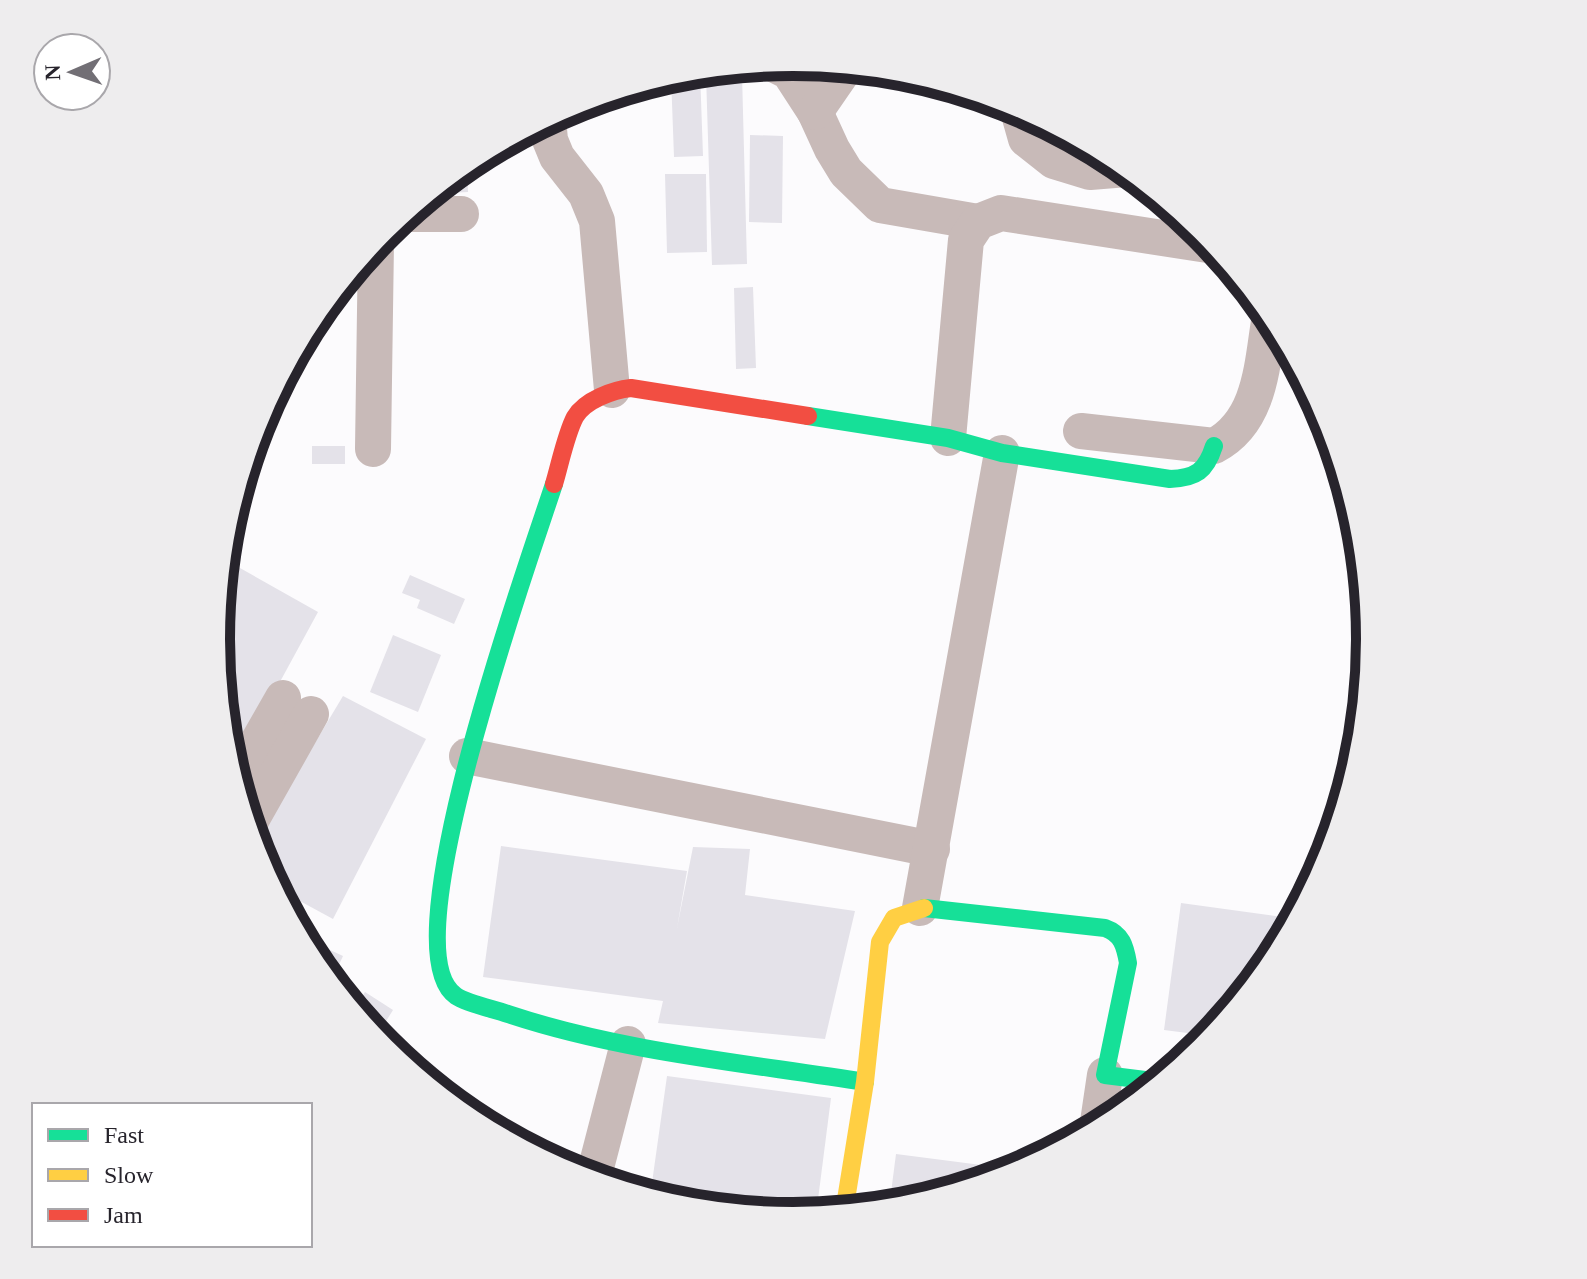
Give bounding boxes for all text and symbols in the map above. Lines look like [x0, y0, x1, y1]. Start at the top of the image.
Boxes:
north arrow [32, 32, 112, 112]
text: N [40, 64, 65, 81]
legend [32, 1103, 312, 1247]
text: Fast [104, 1122, 144, 1148]
text: Slow [104, 1162, 154, 1188]
text: Jam [104, 1202, 143, 1228]

